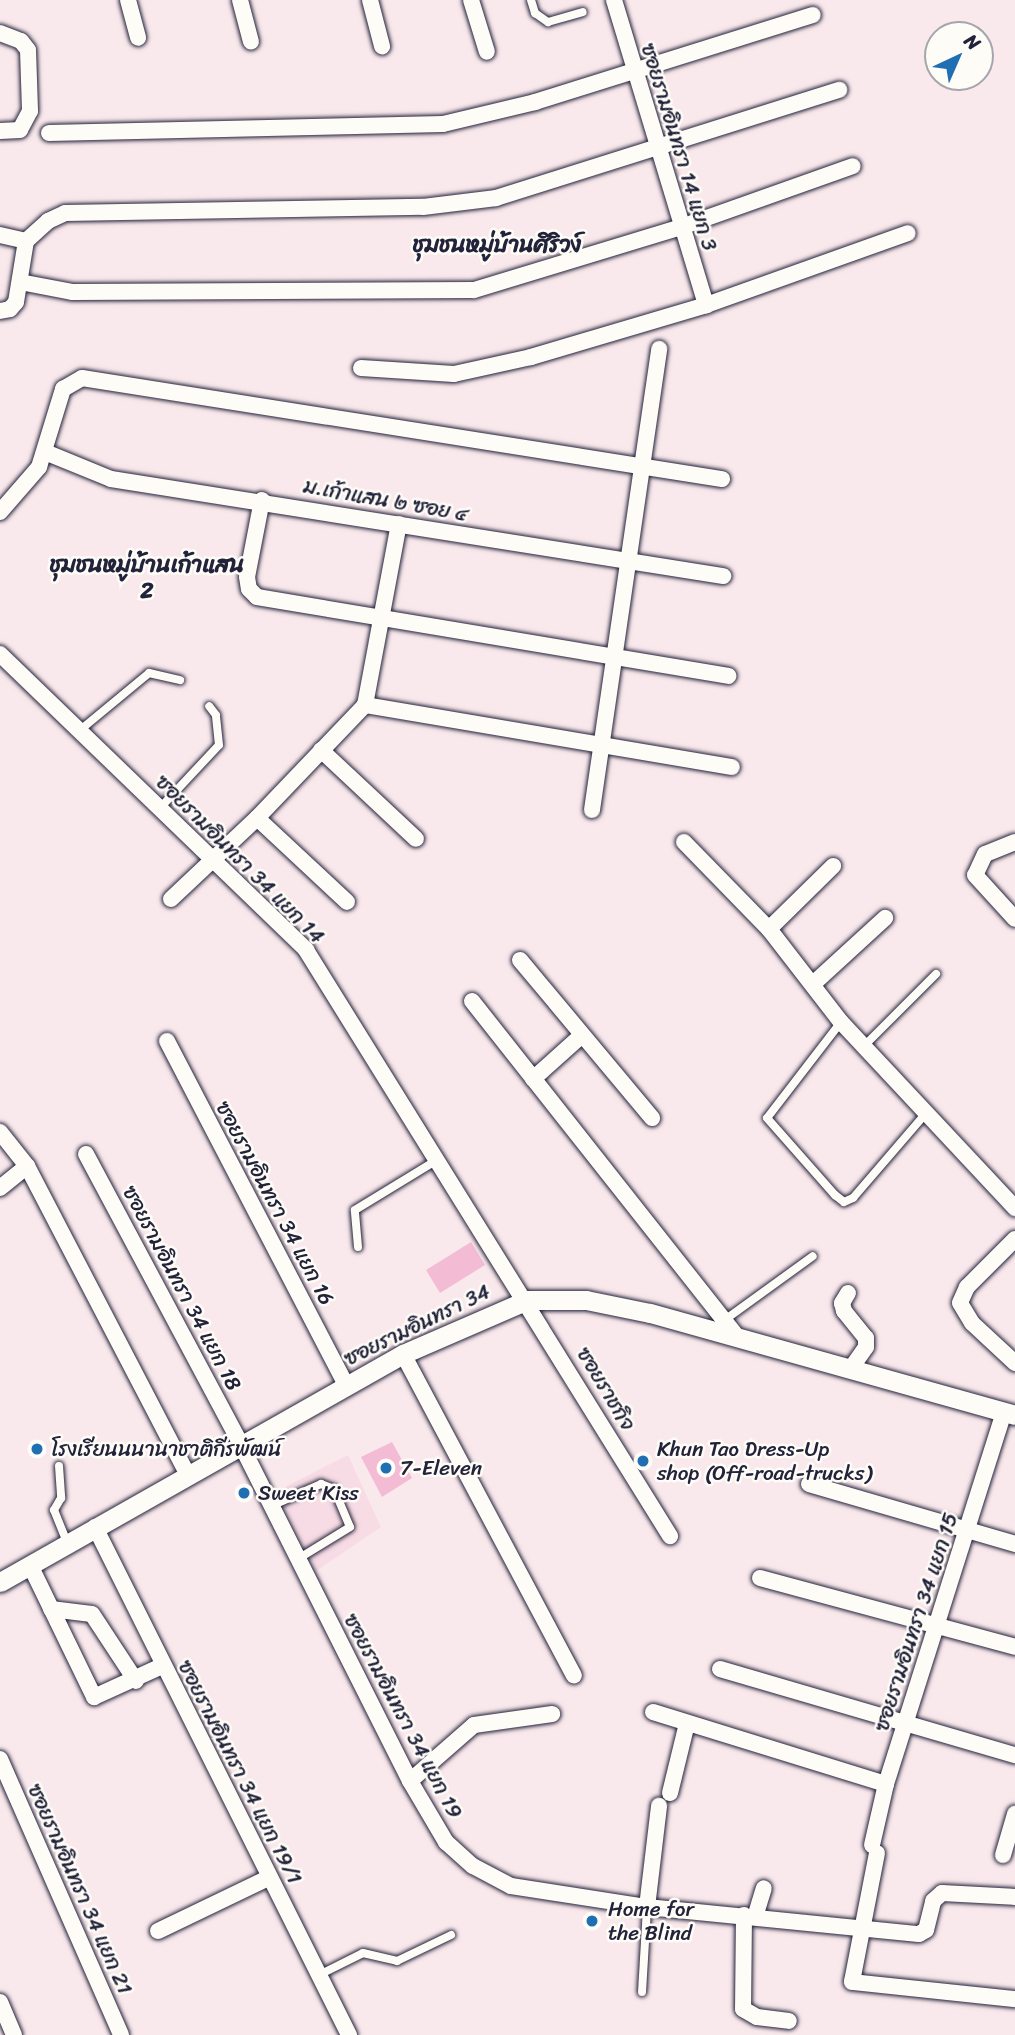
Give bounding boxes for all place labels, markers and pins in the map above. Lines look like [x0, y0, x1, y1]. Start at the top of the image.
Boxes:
place label: โรงเรียนนนานาชาติกีรพัฒน์ [51, 1436, 282, 1462]
place label: Khun Tao Dress-Up shop (Off-road-trucks) [657, 1436, 872, 1486]
marker: โรงเรียนนนานาชาติกีรพัฒน์ [29, 1441, 45, 1457]
marker: Khun Tao Dress-Up shop (Off-road-trucks) [635, 1453, 651, 1469]
place label: 7-Eleven [400, 1455, 482, 1481]
marker: 7-Eleven [378, 1460, 394, 1476]
place label: Sweet Kiss [258, 1480, 360, 1506]
marker: Sweet Kiss [236, 1485, 252, 1501]
place label: Home for the Blind [608, 1896, 694, 1946]
marker: Home for the Blind [582, 1911, 602, 1931]

